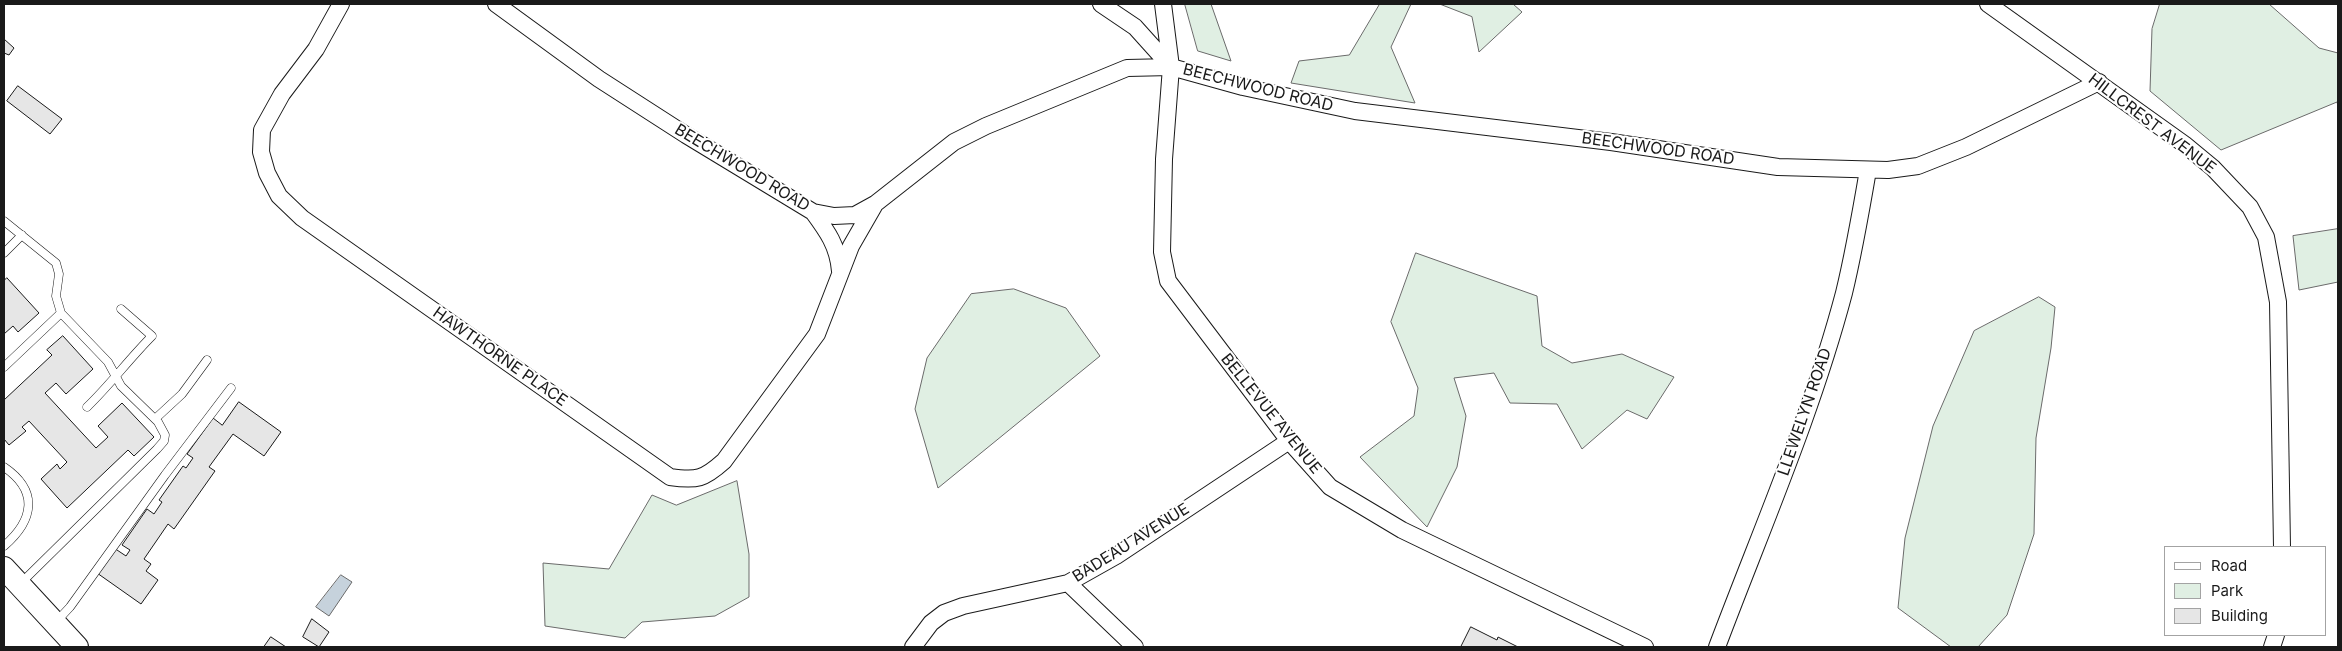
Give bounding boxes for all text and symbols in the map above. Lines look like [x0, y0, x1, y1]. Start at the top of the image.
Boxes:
street label: BEECHWOOD ROAD [1181, 60, 1335, 116]
street label: HILLCREST AVENUE [2084, 70, 2220, 178]
street label: BEECHWOOD ROAD [671, 120, 813, 216]
street label: BEECHWOOD ROAD [1580, 129, 1736, 169]
street label: HAWTHORNE PLACE [429, 303, 571, 411]
street label: LLEWELYN ROAD [1774, 346, 1836, 478]
street label: BELLEVUE AVENUE [1217, 350, 1325, 478]
street label: BADEAU AVENUE [1069, 499, 1193, 587]
legend [2164, 546, 2327, 636]
text: Road [2211, 556, 2247, 575]
text: Park [2211, 581, 2243, 600]
text: Building [2211, 606, 2268, 625]

